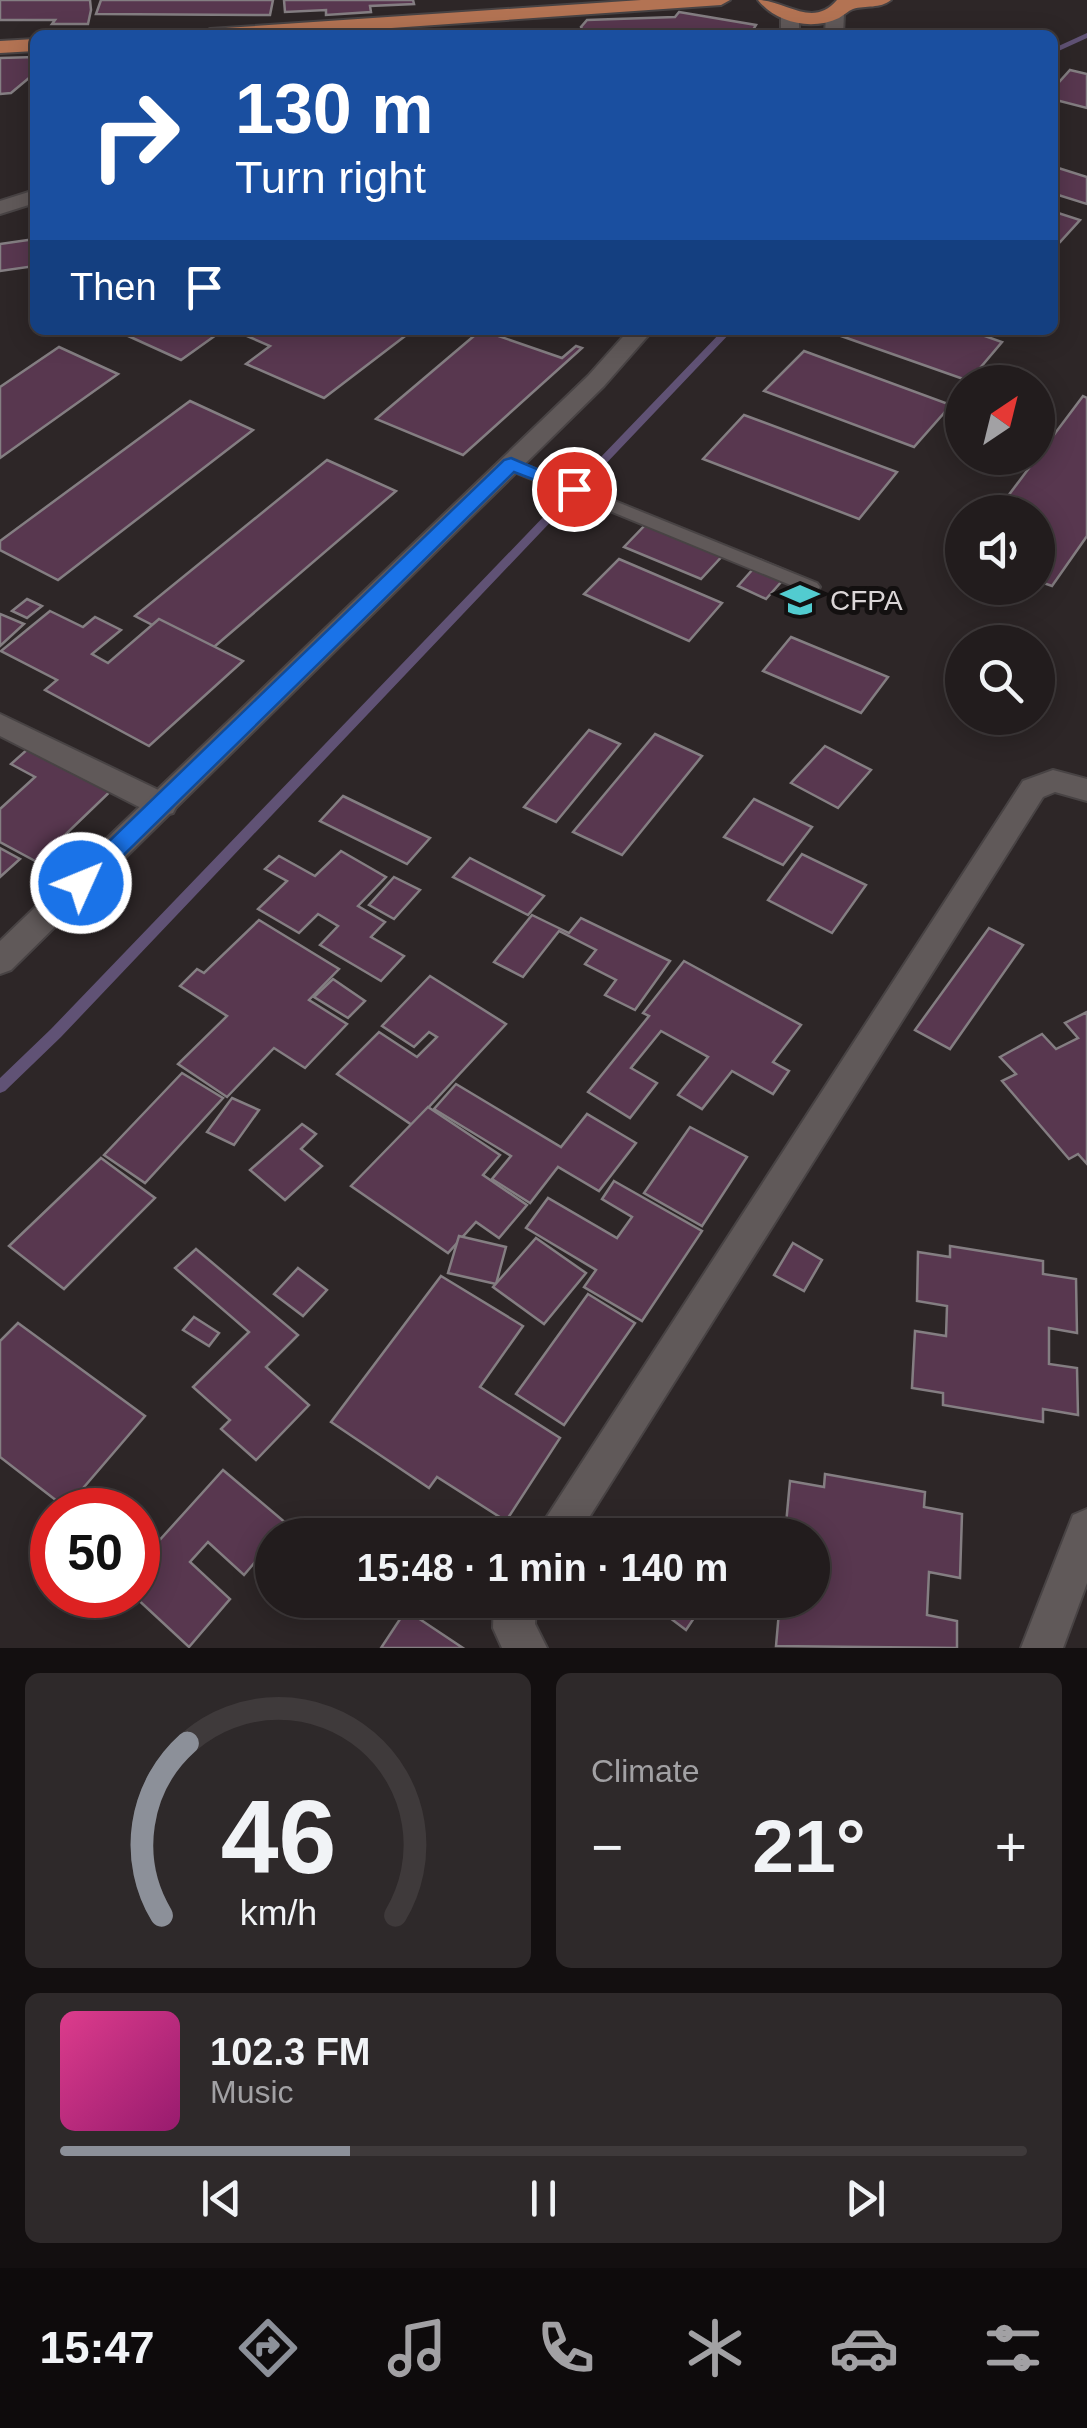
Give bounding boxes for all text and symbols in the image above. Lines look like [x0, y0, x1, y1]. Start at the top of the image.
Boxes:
icon: right [70, 70, 200, 200]
text: 130 m [235, 70, 433, 148]
text: Turn right [235, 152, 426, 203]
icon: arrive [177, 260, 232, 315]
text: Then [70, 266, 157, 308]
north arrow [945, 365, 1055, 475]
map controls [945, 365, 1055, 735]
pin [532, 447, 617, 532]
icon: arrive [547, 462, 602, 517]
button: sound [945, 495, 1055, 605]
school or university icon: CFPA [779, 579, 821, 621]
place label: CFPA [830, 585, 903, 616]
button: search [945, 625, 1055, 735]
position arrow [29, 831, 133, 935]
speed limit sign: 50 [30, 1488, 160, 1618]
text: 15:48 · 1 min · 140 m [357, 1547, 728, 1589]
text: Climate [591, 1753, 699, 1789]
text: 46 [220, 1779, 336, 1895]
text: 21° [752, 1804, 866, 1888]
text: − [591, 1816, 623, 1878]
text: + [995, 1816, 1027, 1878]
text: km/h [239, 1893, 317, 1933]
text: 102.3 FM [210, 2031, 371, 2073]
text: Music [210, 2074, 294, 2110]
icon: previous [194, 2171, 249, 2226]
icon: pause [516, 2171, 571, 2226]
icon: next [838, 2171, 893, 2226]
icon: directions [233, 2313, 303, 2383]
icon: music [382, 2313, 452, 2383]
icon: phone [531, 2313, 601, 2383]
icon: climate [680, 2313, 750, 2383]
icon: car [829, 2313, 899, 2383]
icon: filters [978, 2313, 1048, 2383]
text: 15:47 [39, 2322, 155, 2373]

